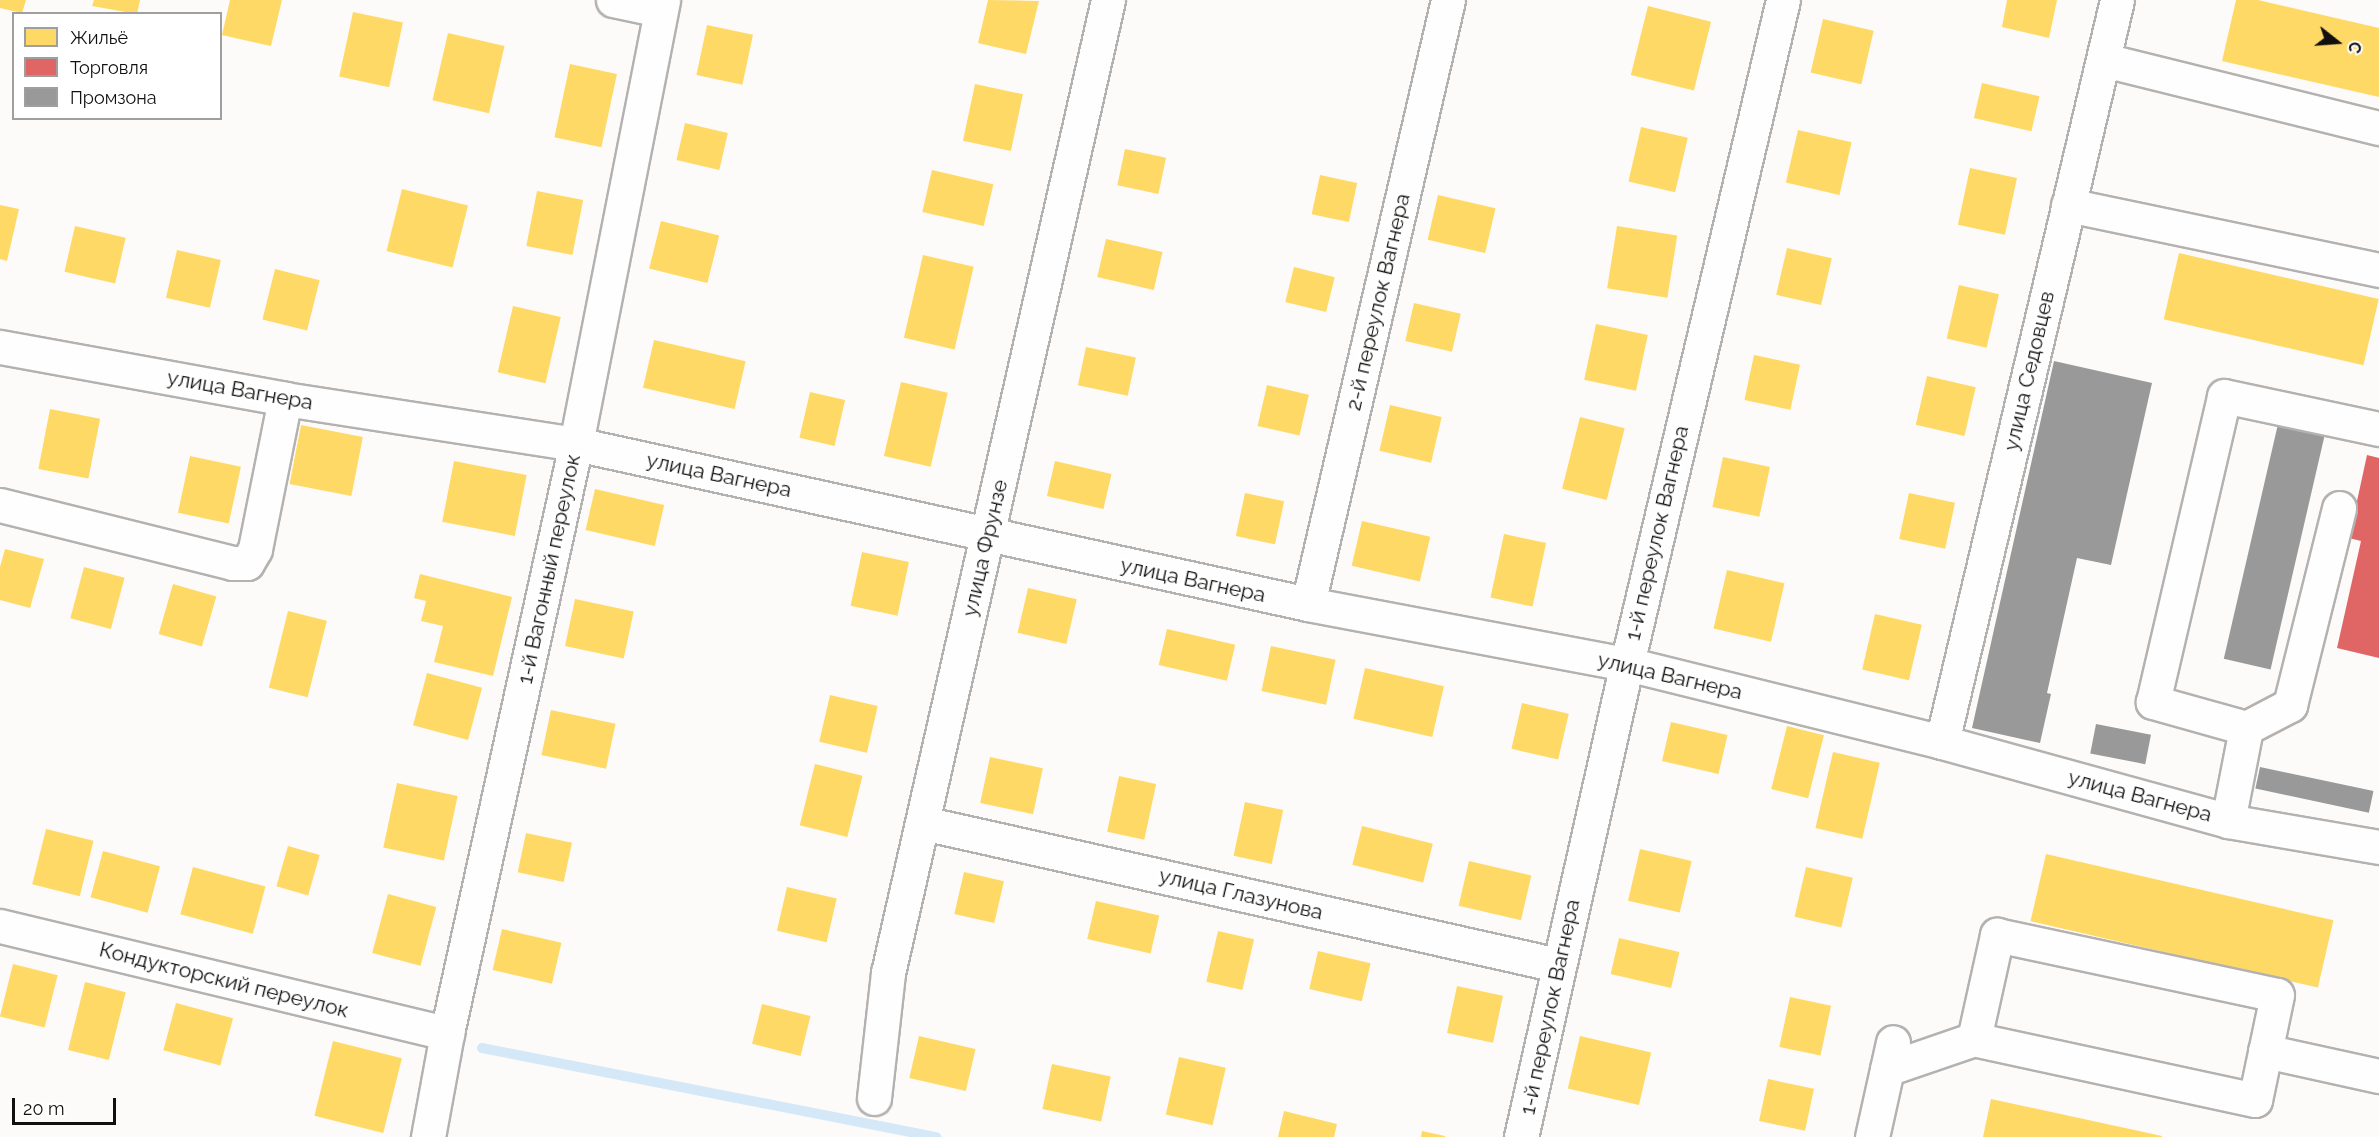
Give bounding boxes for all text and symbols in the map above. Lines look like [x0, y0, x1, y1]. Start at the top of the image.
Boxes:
legend [12, 12, 222, 120]
north arrow [2307, 12, 2367, 72]
text: Жильё [70, 27, 128, 48]
text: С [2344, 39, 2365, 55]
text: Торговля [70, 57, 148, 78]
text: Промзона [70, 87, 157, 108]
street label: 2-й переулок Вагнера [1341, 191, 1415, 413]
street label: улица Седовцев [1998, 289, 2060, 453]
street label: улица Вагнера [165, 365, 315, 415]
street label: 1-й переулок Вагнера [1620, 423, 1694, 643]
street label: улица Вагнера [644, 447, 794, 503]
street label: 1-й Вагонный переулок [512, 452, 586, 686]
street label: улица Фрунзе [957, 477, 1013, 619]
street label: улица Вагнера [1118, 552, 1268, 608]
street label: улица Вагнера [1595, 647, 1745, 705]
street label: улица Вагнера [2065, 765, 2215, 827]
street label: улица Глазунова [1157, 863, 1325, 925]
street label: 1-й переулок Вагнера [1515, 897, 1585, 1117]
street label: Кондукторский переулок [97, 937, 351, 1023]
scale bar [15, 1086, 118, 1124]
text: 20 m [23, 1098, 65, 1119]

